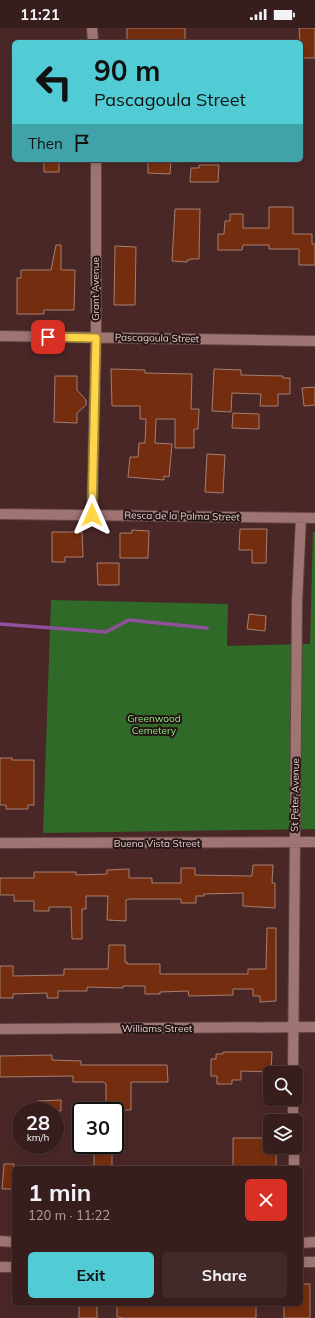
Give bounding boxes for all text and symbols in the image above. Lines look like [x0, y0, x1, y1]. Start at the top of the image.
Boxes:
text: 11:21 [20, 5, 60, 24]
text: 90 m [94, 53, 160, 88]
icon: left [28, 56, 80, 108]
text: Pascagoula Street [94, 88, 246, 111]
icon: arrive [71, 132, 93, 154]
text: Then [28, 134, 63, 153]
street label: Grant Avenue [89, 257, 102, 321]
pin [31, 320, 65, 354]
icon: arrive [37, 326, 59, 348]
street label: Pascagoula Street [115, 331, 200, 345]
position arrow [71, 494, 113, 536]
street label: Resca de la Palma Street [124, 508, 240, 524]
park label: Greenwood Cemetery [127, 712, 181, 737]
street label: St Peter Avenue [288, 758, 302, 832]
street label: Buena Vista Street [114, 837, 201, 850]
street label: Williams Street [122, 1022, 193, 1035]
map controls [263, 1066, 303, 1154]
button: search [263, 1066, 303, 1106]
speed limit sign: 30 [72, 1102, 124, 1154]
text: 28 [26, 1110, 50, 1135]
button: layers [263, 1114, 303, 1154]
text: km/h [27, 1131, 49, 1144]
text: 1 min [28, 1177, 91, 1207]
button: close [245, 1179, 287, 1221]
text: 120 m · 11:22 [28, 1207, 110, 1223]
button: Exit [28, 1252, 154, 1298]
button: Share [162, 1252, 287, 1298]

